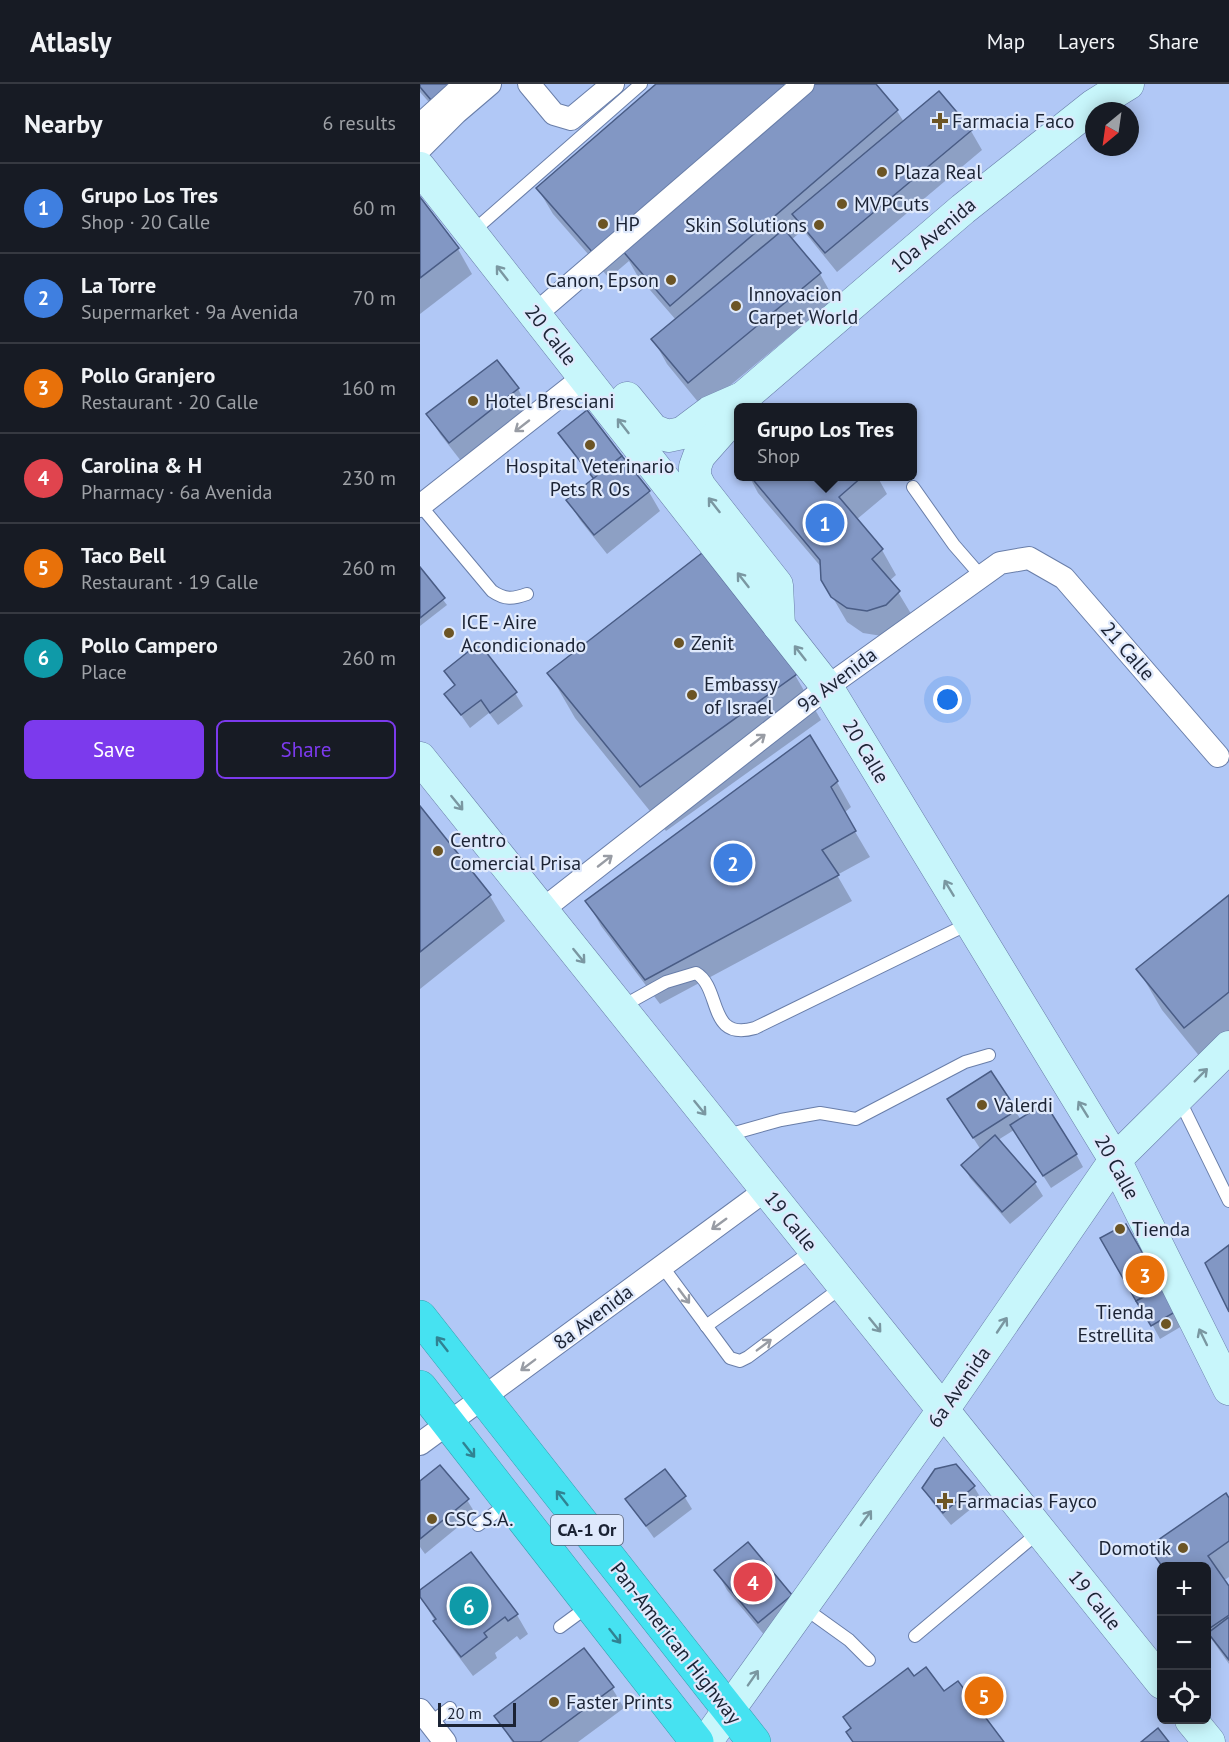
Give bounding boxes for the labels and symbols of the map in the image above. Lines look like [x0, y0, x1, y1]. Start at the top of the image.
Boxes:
north arrow [1085, 102, 1139, 156]
place label: Farmacia Faco [952, 108, 1074, 134]
marker: Farmacia Faco [933, 114, 947, 128]
place label: Plaza Real [894, 159, 982, 185]
marker: Plaza Real [875, 165, 889, 179]
place label: MVPCuts [854, 191, 929, 217]
street label: 10a Avenida [885, 192, 981, 278]
marker: MVPCuts [835, 197, 849, 211]
place label: HP [615, 211, 640, 237]
place label: Skin Solutions [685, 212, 807, 238]
marker: HP [596, 217, 610, 231]
marker: Skin Solutions [812, 218, 826, 232]
one-way arrow [496, 265, 509, 281]
place label: Canon, Epson [546, 267, 659, 293]
marker: Canon, Epson [664, 273, 678, 287]
place label: Innovacion Carpet World [748, 281, 858, 330]
street label: 20 Calle [519, 299, 583, 371]
marker: Innovacion Carpet World [729, 299, 743, 313]
place label: Hotel Bresciani [485, 388, 615, 414]
marker: Hotel Bresciani [466, 394, 480, 408]
one-way arrow [616, 419, 629, 435]
one-way arrow [514, 420, 530, 433]
marker: Hospital Veterinario Pets R Os [583, 438, 597, 452]
place label: Hospital Veterinario Pets R Os [505, 453, 675, 502]
one-way arrow [707, 498, 720, 514]
pin: 1 [806, 500, 844, 546]
one-way arrow [736, 572, 749, 588]
place label: ICE - Aire Acondicionado [461, 609, 586, 658]
street label: 21 Calle [1095, 616, 1161, 686]
marker: ICE - Aire Acondicionado [442, 626, 456, 640]
place label: Zenit [691, 630, 734, 656]
marker: Zenit [672, 636, 686, 650]
street label: 9a Avenida [792, 642, 882, 718]
one-way arrow [794, 645, 807, 661]
place label: Embassy of Israel [704, 671, 779, 720]
your location [933, 685, 962, 714]
marker: Embassy of Israel [685, 688, 699, 702]
street label: 20 Calle [837, 714, 895, 788]
one-way arrow [750, 734, 766, 747]
one-way arrow [450, 795, 463, 811]
place label: Centro Comercial Prisa [450, 827, 581, 876]
pin: 2 [714, 840, 752, 886]
marker: Centro Comercial Prisa [431, 844, 445, 858]
one-way arrow [596, 854, 612, 867]
one-way arrow [943, 880, 955, 897]
one-way arrow [572, 947, 585, 963]
one-way arrow [1194, 1067, 1209, 1082]
place label: Valerdi [993, 1092, 1053, 1118]
marker: Valerdi [975, 1098, 989, 1112]
one-way arrow [694, 1100, 707, 1116]
one-way arrow [1077, 1101, 1089, 1118]
street label: 20 Calle [1089, 1130, 1145, 1204]
street label: 19 Calle [759, 1186, 823, 1256]
place label: Tienda [1132, 1216, 1190, 1242]
one-way arrow [711, 1218, 727, 1231]
marker: Tienda [1113, 1222, 1127, 1236]
pin: 3 [1126, 1252, 1164, 1298]
street label: 8a Avenida [548, 1279, 638, 1355]
one-way arrow [677, 1288, 690, 1304]
place label: Tienda Estrellita [1077, 1299, 1154, 1348]
one-way arrow [868, 1317, 881, 1333]
one-way arrow [996, 1317, 1008, 1333]
marker: Tienda Estrellita [1159, 1317, 1173, 1331]
one-way arrow [1197, 1329, 1208, 1347]
one-way arrow [435, 1337, 448, 1353]
one-way arrow [755, 1339, 771, 1352]
street label: 6a Avenida [922, 1341, 996, 1433]
one-way arrow [521, 1359, 537, 1371]
one-way arrow [463, 1441, 476, 1457]
place label: Farmacias Fayco [957, 1488, 1097, 1514]
one-way arrow [555, 1490, 568, 1506]
marker: Farmacias Fayco [938, 1494, 952, 1508]
place label: CSC S.A. [444, 1506, 513, 1532]
one-way arrow [859, 1511, 872, 1527]
marker: CSC S.A. [425, 1512, 439, 1526]
road number: CA-1 Or [551, 1515, 623, 1545]
place label: Domotik [1099, 1535, 1171, 1561]
marker: Domotik [1176, 1541, 1190, 1555]
street label: Pan-American Highway [605, 1557, 748, 1730]
pin: 4 [734, 1560, 772, 1604]
street label: 19 Calle [1063, 1565, 1127, 1635]
pin: 6 [449, 1584, 488, 1628]
one-way arrow [608, 1628, 621, 1644]
one-way arrow [747, 1670, 759, 1686]
pin: 5 [964, 1674, 1004, 1718]
place label: Faster Prints [566, 1689, 672, 1715]
marker: Faster Prints [547, 1695, 561, 1709]
scale bar [438, 1700, 516, 1728]

